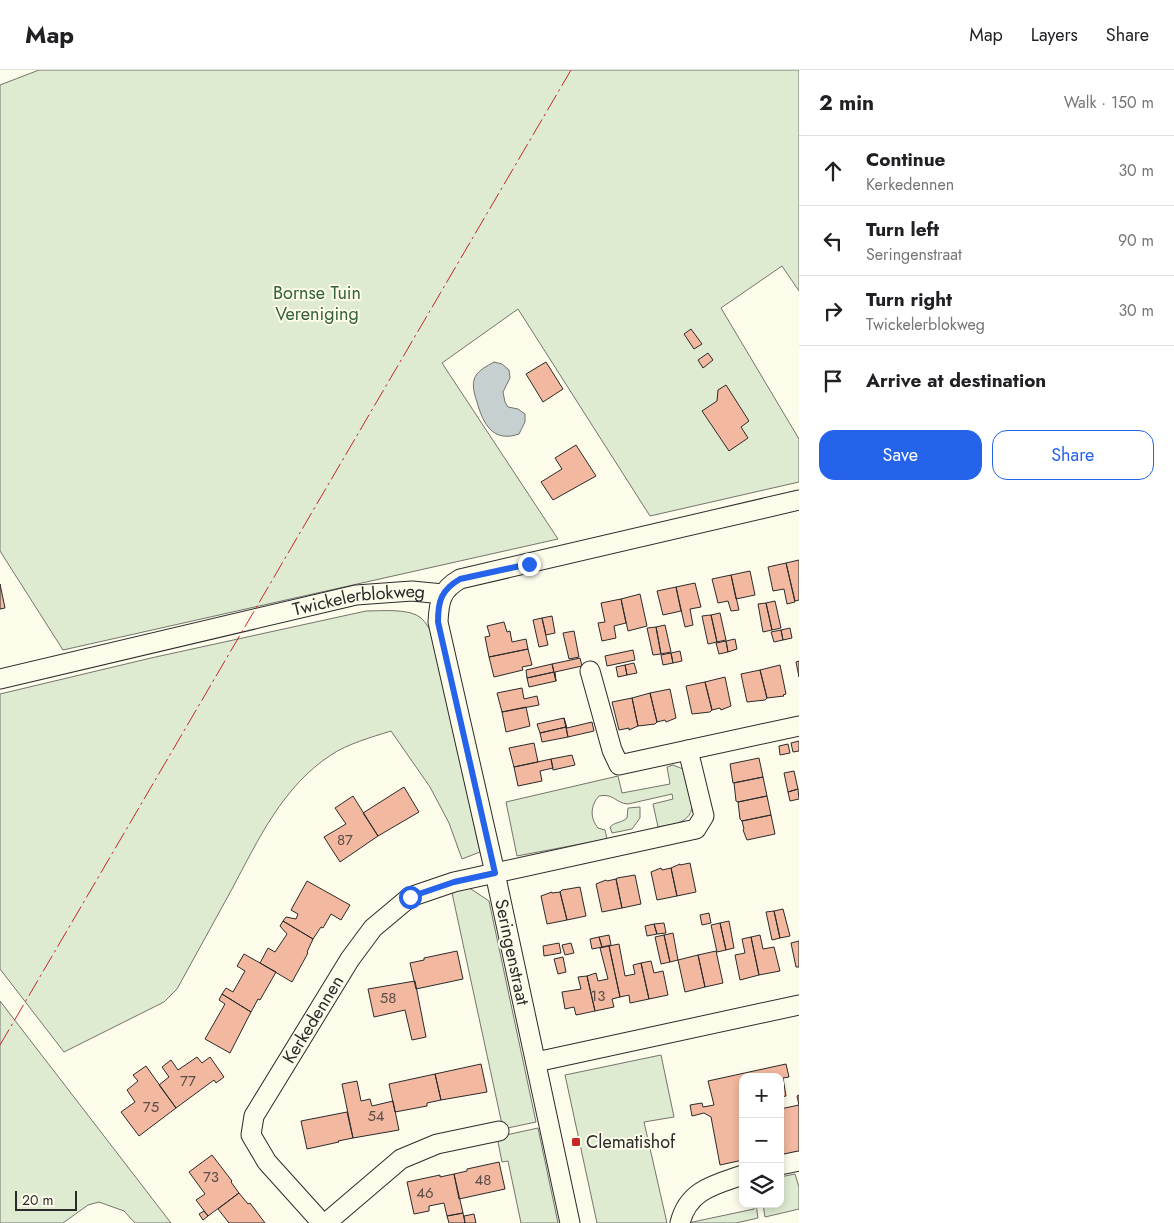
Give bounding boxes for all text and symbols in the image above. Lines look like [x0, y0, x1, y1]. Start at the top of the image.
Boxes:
text: Map [25, 17, 74, 52]
text: Map [969, 22, 1003, 48]
text: Layers [1031, 22, 1078, 48]
text: Share [1106, 22, 1149, 48]
text: 2 min [819, 88, 874, 118]
text: Walk · 150 m [1064, 91, 1154, 114]
text: Continue [866, 146, 945, 173]
icon: ahead [819, 157, 847, 185]
text: 30 m [1118, 159, 1154, 182]
text: Kerkedennen [866, 173, 954, 196]
text: Turn left [866, 216, 939, 243]
icon: left [819, 227, 847, 255]
text: 90 m [1118, 229, 1154, 252]
text: Seringenstraat [866, 243, 962, 266]
park label: Bornse Tuin Vereniging [273, 280, 361, 327]
text: Turn right [866, 286, 952, 313]
icon: right [819, 297, 847, 325]
text: 30 m [1118, 299, 1154, 322]
text: Twickelerblokweg [866, 313, 985, 336]
icon: arrive [819, 367, 847, 395]
text: Arrive at destination [866, 367, 1046, 394]
button: Save [819, 430, 982, 480]
button: Share [992, 430, 1154, 480]
route end [518, 553, 541, 576]
street label: Twickelerblokweg [290, 578, 426, 623]
house number: 87 [337, 829, 353, 851]
route start [399, 886, 422, 909]
street label: Seringenstraat [488, 897, 536, 1008]
street label: Kerkedennen [276, 970, 350, 1068]
house number: 13 [591, 985, 605, 1007]
house number: 58 [380, 987, 396, 1009]
house number: 77 [180, 1070, 196, 1092]
map controls [739, 1073, 784, 1208]
button: + [739, 1073, 784, 1118]
house number: 75 [143, 1096, 159, 1118]
house number: 54 [367, 1105, 385, 1127]
button: − [739, 1118, 784, 1163]
place label: Clematishof [586, 1129, 676, 1155]
marker: Clematishof [570, 1136, 582, 1148]
button: layers [739, 1163, 784, 1208]
house number: 73 [203, 1166, 219, 1188]
house number: 48 [475, 1169, 491, 1191]
house number: 46 [416, 1182, 434, 1204]
scale bar [15, 1188, 78, 1211]
text: 20 m [22, 1190, 54, 1210]

